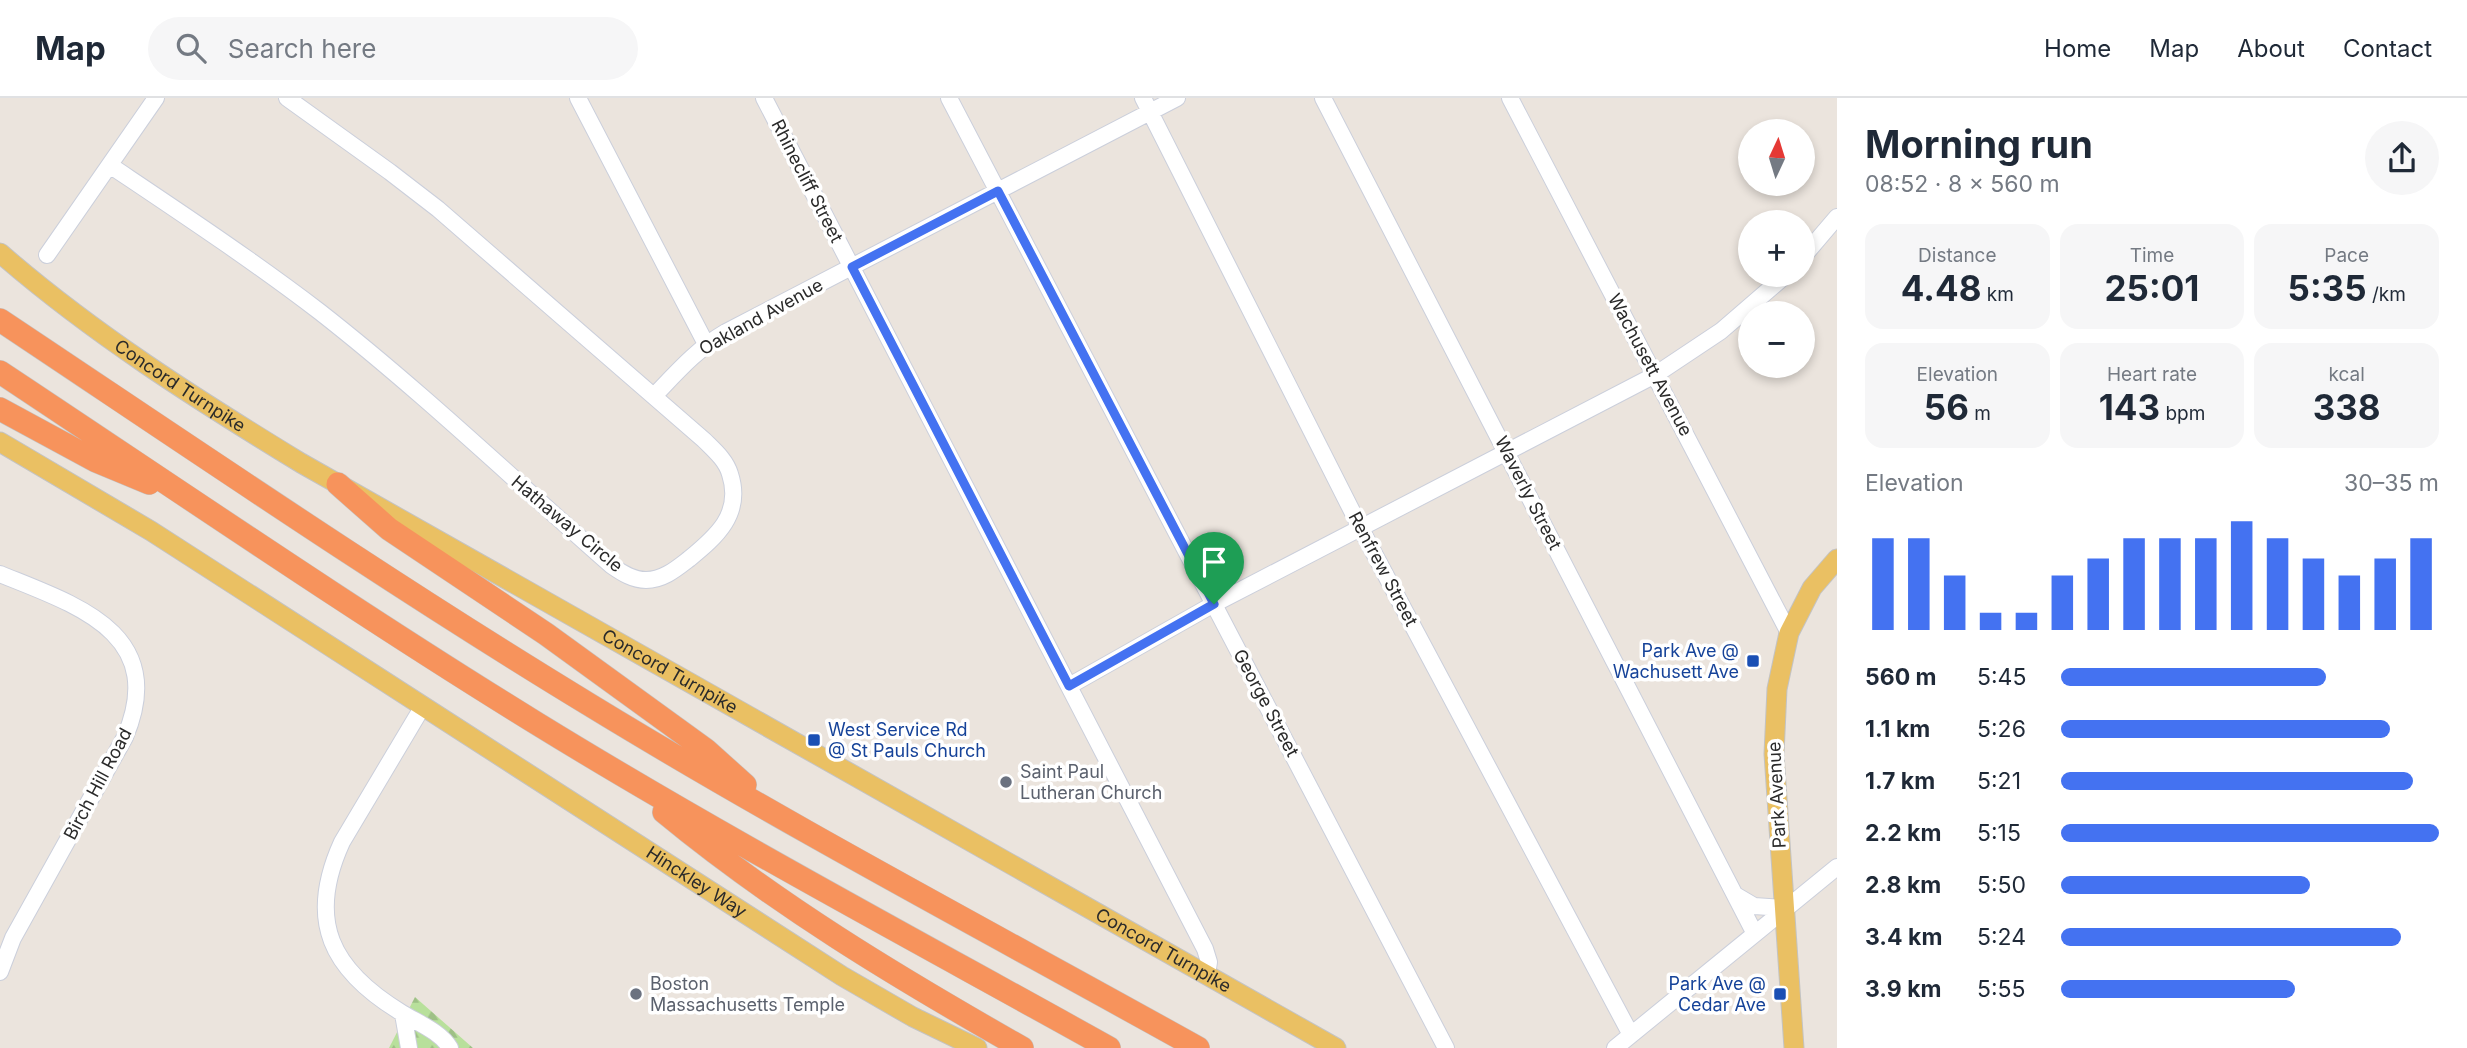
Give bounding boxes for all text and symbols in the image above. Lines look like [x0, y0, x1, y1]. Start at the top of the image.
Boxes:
search box [148, 17, 638, 80]
text: Map [35, 28, 106, 68]
icon: search [172, 29, 210, 67]
text: Search here [228, 33, 376, 64]
text: Home [2044, 34, 2111, 63]
text: Map [2149, 34, 2199, 63]
text: About [2237, 34, 2305, 63]
text: Contact [2343, 34, 2432, 63]
street label: Rhinecliff Street [767, 116, 848, 246]
north arrow [1738, 119, 1815, 196]
map controls [1738, 119, 1815, 378]
text: Morning run [1865, 121, 2093, 167]
button: share [2365, 121, 2439, 195]
text: 08:52 · 8 × 560 m [1865, 170, 2060, 198]
button: + [1738, 210, 1815, 287]
text: Distance [1918, 244, 1997, 267]
text: Time [2130, 244, 2174, 267]
text: Pace [2324, 244, 2369, 267]
text: 4.48 [1901, 267, 1981, 309]
text: 25:01 [2105, 267, 2199, 309]
text: 5:35 [2288, 267, 2367, 309]
street label: Oakland Avenue [695, 274, 826, 359]
text: km [1981, 283, 2014, 306]
text: /km [2367, 283, 2406, 306]
street label: Wachusett Avenue [1604, 290, 1697, 440]
button: − [1738, 301, 1815, 378]
street label: Concord Turnpike [111, 335, 250, 436]
text: Elevation [1917, 363, 1998, 386]
text: Heart rate [2107, 363, 2197, 386]
text: kcal [2329, 363, 2365, 386]
text: 56 [1924, 386, 1969, 428]
text: 143 [2099, 386, 2160, 428]
text: 338 [2313, 386, 2381, 428]
text: m [1969, 402, 1991, 425]
text: bpm [2160, 402, 2205, 425]
street label: Waverly Street [1491, 433, 1566, 553]
text: Elevation [1865, 469, 1964, 497]
text: 30–35 m [2344, 469, 2439, 497]
street label: Hathaway Circle [507, 471, 627, 576]
street label: Renfrew Street [1345, 508, 1422, 630]
pin [1184, 532, 1244, 604]
icon: arrive [1195, 543, 1233, 581]
street label: Concord Turnpike [599, 624, 741, 718]
place label: Park Ave @ Wachusett Ave [1613, 640, 1739, 682]
street label: George Street [1229, 645, 1304, 760]
marker: Park Ave @ Wachusett Ave [1745, 653, 1761, 669]
text: 560 m [1865, 663, 1937, 691]
text: 5:45 [1977, 663, 2026, 691]
text: 1.1 km [1865, 715, 1930, 743]
text: 5:26 [1977, 715, 2026, 743]
place label: West Service Rd @ St Pauls Church [828, 719, 986, 761]
street label: Birch Hill Road [59, 724, 136, 843]
marker: West Service Rd @ St Pauls Church [806, 732, 822, 748]
street label: Park Avenue [1763, 741, 1790, 849]
place label: Saint Paul Lutheran Church [1020, 761, 1162, 803]
text: 1.7 km [1865, 767, 1935, 795]
text: 5:21 [1977, 767, 2021, 795]
marker: Saint Paul Lutheran Church [998, 774, 1014, 790]
text: 2.2 km [1865, 819, 1941, 847]
text: 5:15 [1977, 819, 2021, 847]
street label: Hinckley Way [643, 842, 751, 922]
text: 2.8 km [1865, 871, 1941, 899]
text: 5:50 [1977, 871, 2026, 899]
street label: Concord Turnpike [1092, 903, 1235, 997]
text: 3.4 km [1865, 923, 1942, 951]
text: 5:24 [1977, 923, 2026, 951]
place label: Boston Massachusetts Temple [650, 973, 845, 1015]
place label: Park Ave @ Cedar Ave [1668, 973, 1766, 1015]
text: 3.9 km [1865, 975, 1941, 1003]
text: 5:55 [1977, 975, 2026, 1003]
marker: Boston Massachusetts Temple [628, 986, 644, 1002]
marker: Park Ave @ Cedar Ave [1772, 986, 1788, 1002]

